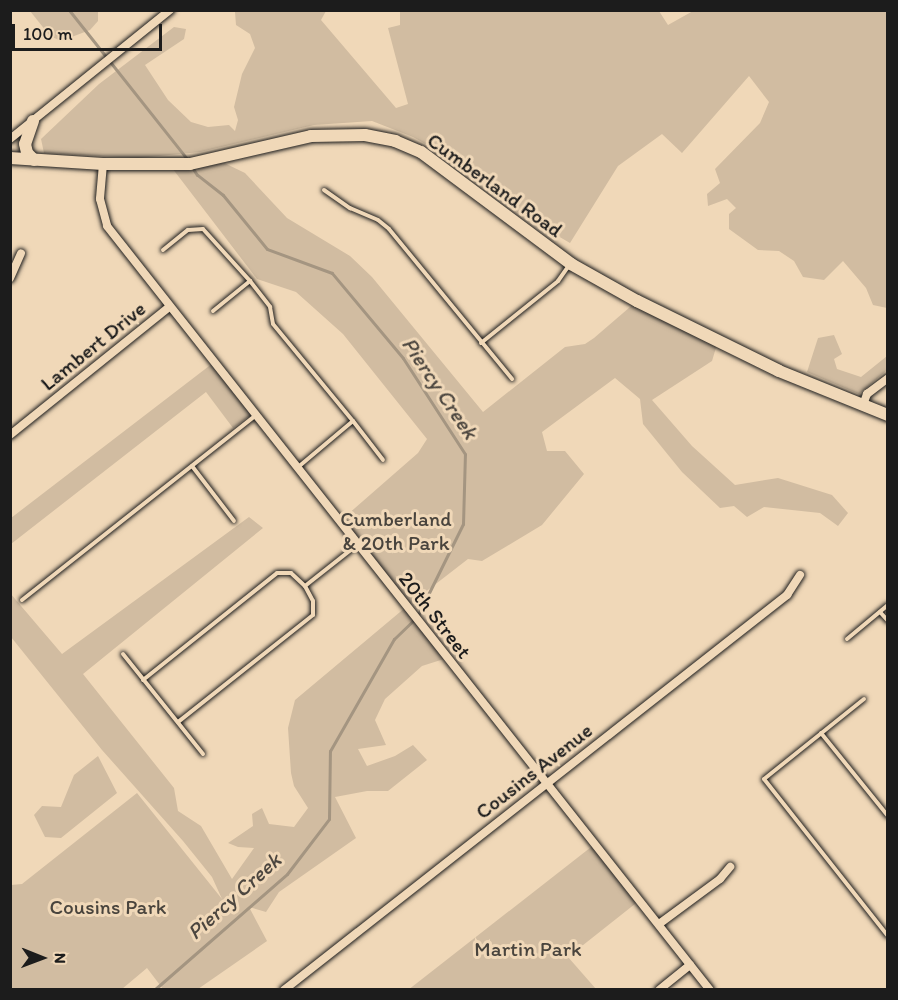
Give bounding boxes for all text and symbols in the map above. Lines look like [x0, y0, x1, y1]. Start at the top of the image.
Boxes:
scale bar [15, 12, 165, 50]
text: 100 m [23, 23, 73, 45]
street label: Cumberland Road [422, 127, 568, 243]
street label: Lambert Drive [35, 296, 151, 396]
water label: Piercy Creek [396, 332, 484, 444]
park label: Cumberland & 20th Park [340, 506, 452, 556]
street label: 20th Street [393, 567, 477, 663]
street label: Cousins Avenue [471, 718, 597, 824]
water label: Piercy Creek [181, 847, 287, 945]
park label: Cousins Park [49, 894, 167, 920]
north arrow [12, 928, 72, 988]
park label: Martin Park [475, 936, 581, 962]
text: N [51, 953, 70, 964]

